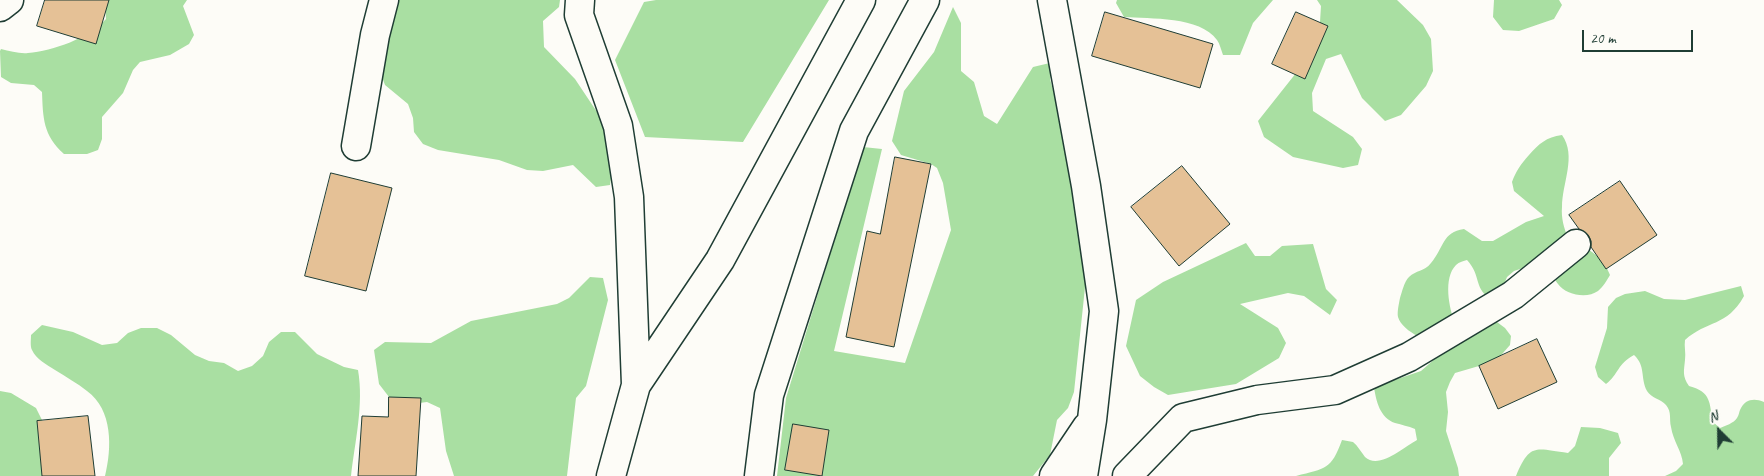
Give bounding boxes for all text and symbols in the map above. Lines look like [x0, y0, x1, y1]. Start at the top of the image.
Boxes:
scale bar [1584, 20, 1695, 52]
text: 20 m [1590, 29, 1616, 48]
north arrow [1694, 406, 1744, 456]
text: N [1706, 407, 1720, 426]

